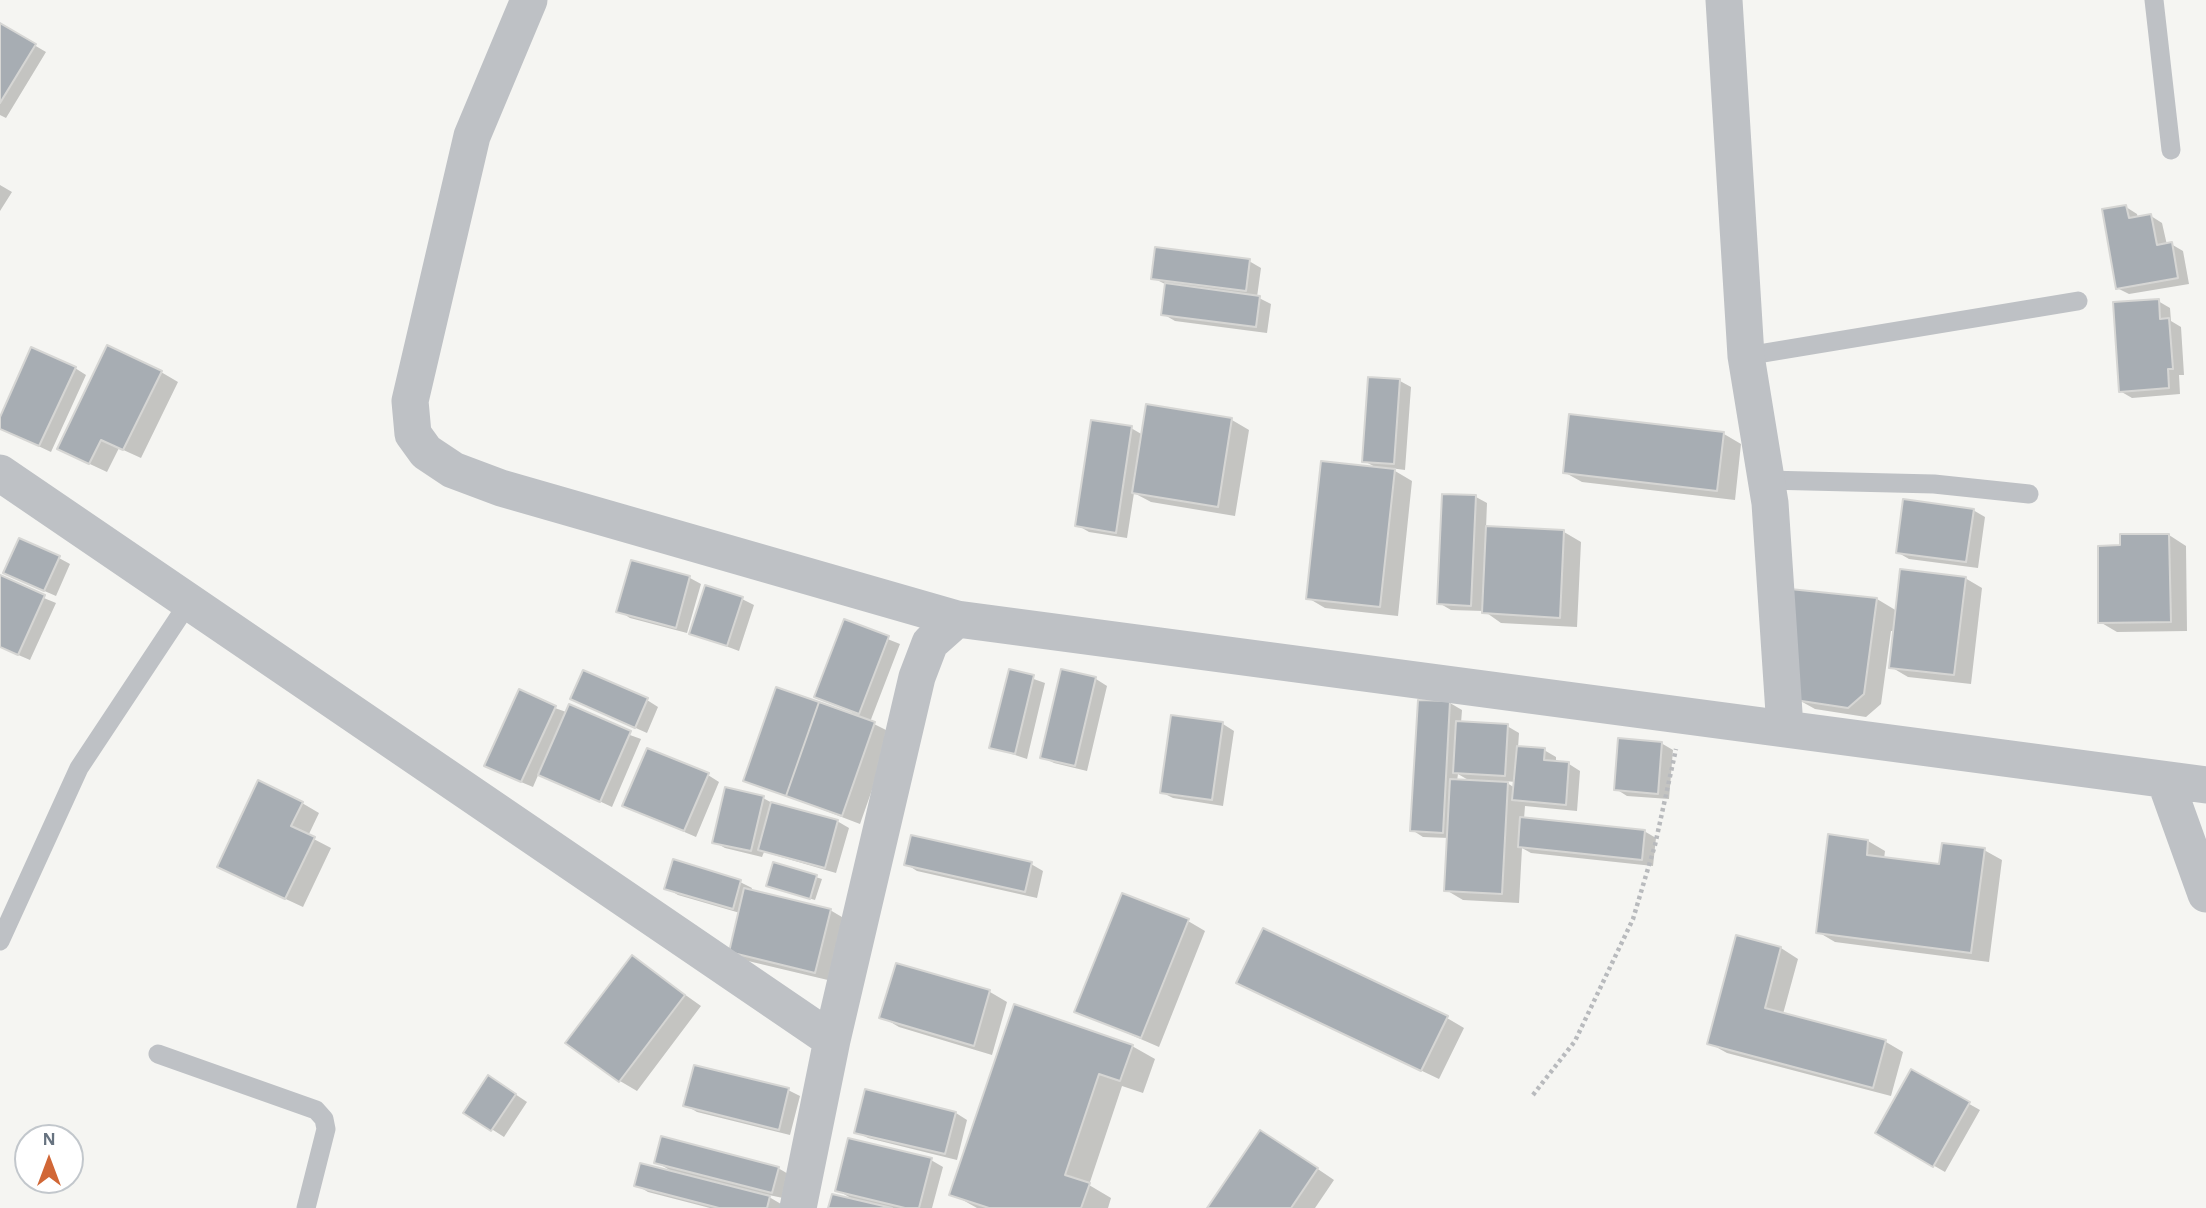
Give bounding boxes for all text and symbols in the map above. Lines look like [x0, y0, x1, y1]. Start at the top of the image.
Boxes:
north arrow [14, 1124, 84, 1194]
text: N [42, 1130, 56, 1149]

